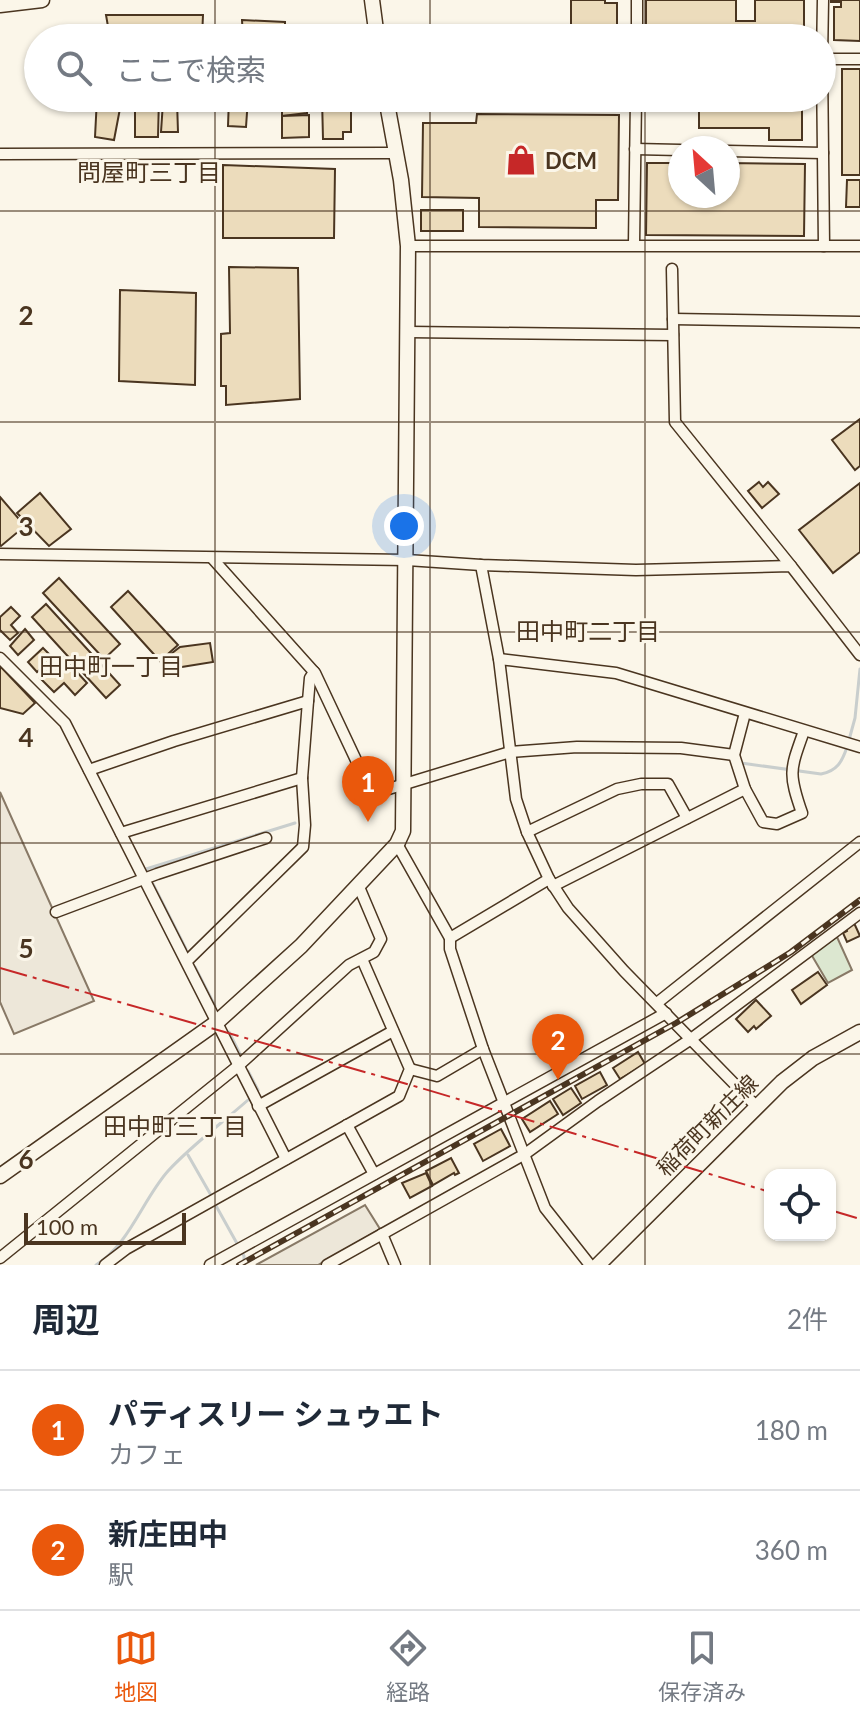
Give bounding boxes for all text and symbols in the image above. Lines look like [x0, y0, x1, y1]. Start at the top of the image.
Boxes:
search box [24, 24, 836, 112]
icon: search [52, 46, 96, 90]
text: ここで検索 [116, 51, 266, 87]
north arrow [668, 136, 740, 208]
shop icon: DCM [504, 143, 538, 177]
place label: DCM [545, 147, 597, 174]
district label: 問屋町三丁目 [77, 157, 221, 186]
text: 2 [18, 299, 34, 331]
your location [384, 506, 424, 546]
text: 3 [18, 510, 34, 542]
district label: 田中町二丁目 [516, 616, 660, 645]
district label: 田中町一丁目 [39, 651, 183, 680]
text: 4 [18, 721, 34, 753]
pin: 1 [342, 756, 394, 822]
text: 5 [18, 932, 34, 964]
pin: 2 [532, 1014, 584, 1080]
street label: 稲荷町新庄線 [651, 1069, 763, 1181]
district label: 田中町三丁目 [103, 1111, 247, 1140]
text: 6 [18, 1143, 34, 1175]
map controls [764, 1169, 836, 1241]
button: locate [764, 1169, 836, 1241]
scale bar [24, 1209, 186, 1245]
text: 100 m [36, 1213, 98, 1240]
text: 周辺 [32, 1298, 100, 1339]
text: 2件 [787, 1303, 828, 1335]
text: パティスリー シュゥエト [108, 1395, 444, 1431]
text: 1 [50, 1414, 66, 1446]
text: 180 m [755, 1414, 828, 1446]
text: カフェ [108, 1438, 186, 1470]
text: 新庄田中 [108, 1515, 228, 1551]
text: 2 [50, 1534, 66, 1566]
text: 360 m [755, 1534, 828, 1566]
text: 駅 [108, 1558, 134, 1590]
tab: 地図 [114, 1626, 158, 1706]
tab: 経路 [386, 1626, 430, 1706]
tab: 保存済み [658, 1626, 746, 1706]

